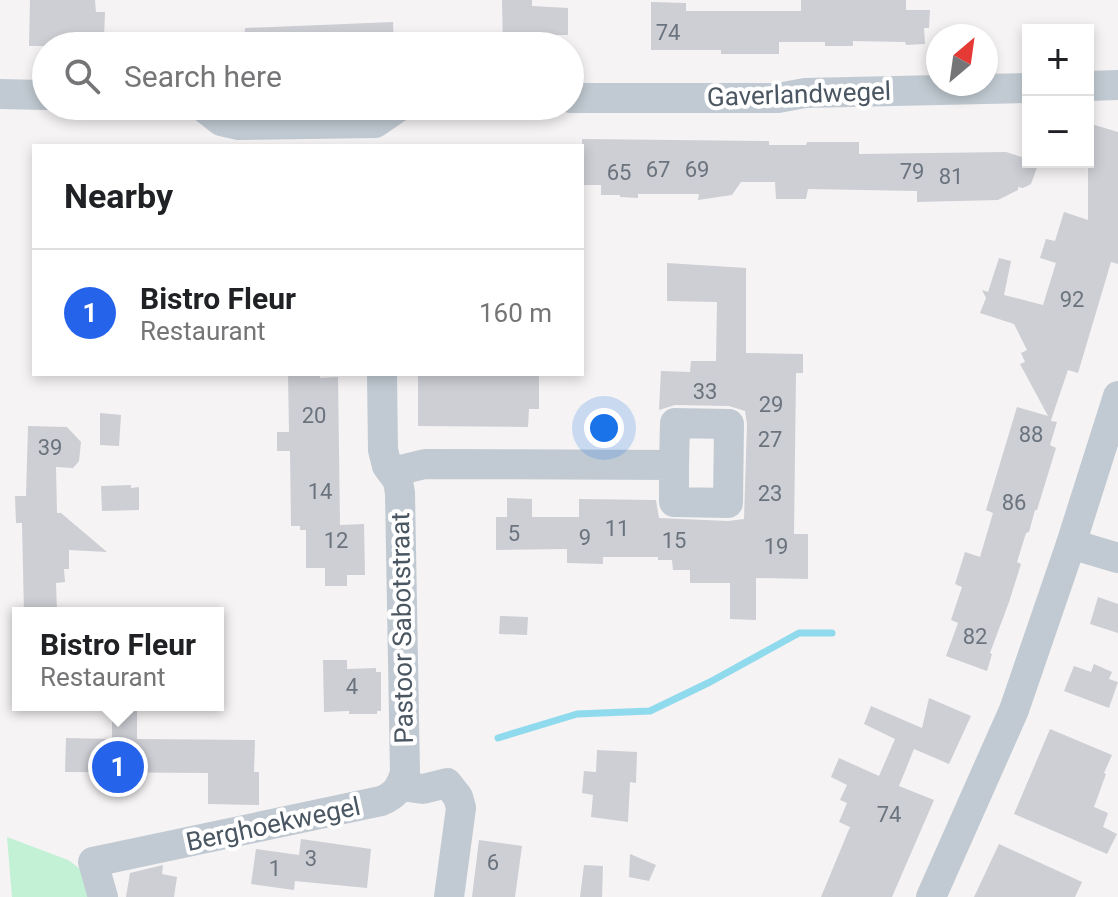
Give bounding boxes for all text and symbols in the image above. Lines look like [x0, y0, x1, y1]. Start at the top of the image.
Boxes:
house number: 74 [656, 20, 680, 45]
north arrow [926, 24, 998, 96]
map controls [1022, 24, 1094, 168]
button: + [1022, 24, 1094, 96]
search box [32, 32, 584, 120]
icon: search [60, 54, 104, 98]
text: Search here [124, 59, 282, 94]
street label: Gaverlandwegel [706, 76, 892, 112]
button: − [1022, 96, 1094, 168]
house number: 67 [646, 157, 670, 182]
house number: 69 [685, 157, 709, 182]
house number: 79 [900, 159, 924, 184]
house number: 65 [607, 160, 631, 185]
house number: 81 [939, 164, 963, 189]
text: Nearby [64, 176, 173, 216]
text: Bistro Fleur [140, 281, 296, 316]
house number: 92 [1060, 287, 1084, 312]
text: 1 [83, 298, 97, 328]
text: 160 m [479, 298, 552, 328]
text: Restaurant [140, 316, 266, 346]
house number: 33 [693, 379, 717, 404]
house number: 29 [759, 392, 783, 417]
house number: 20 [302, 403, 326, 428]
your location [584, 408, 624, 448]
house number: 88 [1019, 422, 1043, 447]
house number: 27 [758, 427, 782, 452]
house number: 39 [38, 435, 62, 460]
house number: 14 [308, 479, 332, 504]
house number: 23 [758, 481, 782, 506]
house number: 86 [1002, 490, 1026, 515]
street label: Pastoor Sabotstraat [385, 512, 419, 744]
house number: 11 [605, 516, 629, 541]
house number: 5 [508, 521, 520, 546]
house number: 9 [579, 525, 591, 550]
house number: 12 [324, 528, 348, 553]
house number: 15 [662, 528, 686, 553]
house number: 19 [764, 534, 788, 559]
popup [12, 607, 224, 711]
house number: 82 [963, 624, 987, 649]
text: Bistro Fleur [40, 627, 196, 662]
text: Restaurant [40, 662, 166, 692]
house number: 4 [346, 674, 358, 699]
pin: 1 [92, 737, 144, 797]
street label: Berghoekwegel [183, 791, 363, 857]
house number: 74 [877, 802, 901, 827]
house number: 3 [305, 846, 317, 871]
house number: 6 [487, 850, 499, 875]
house number: 1 [269, 856, 281, 881]

